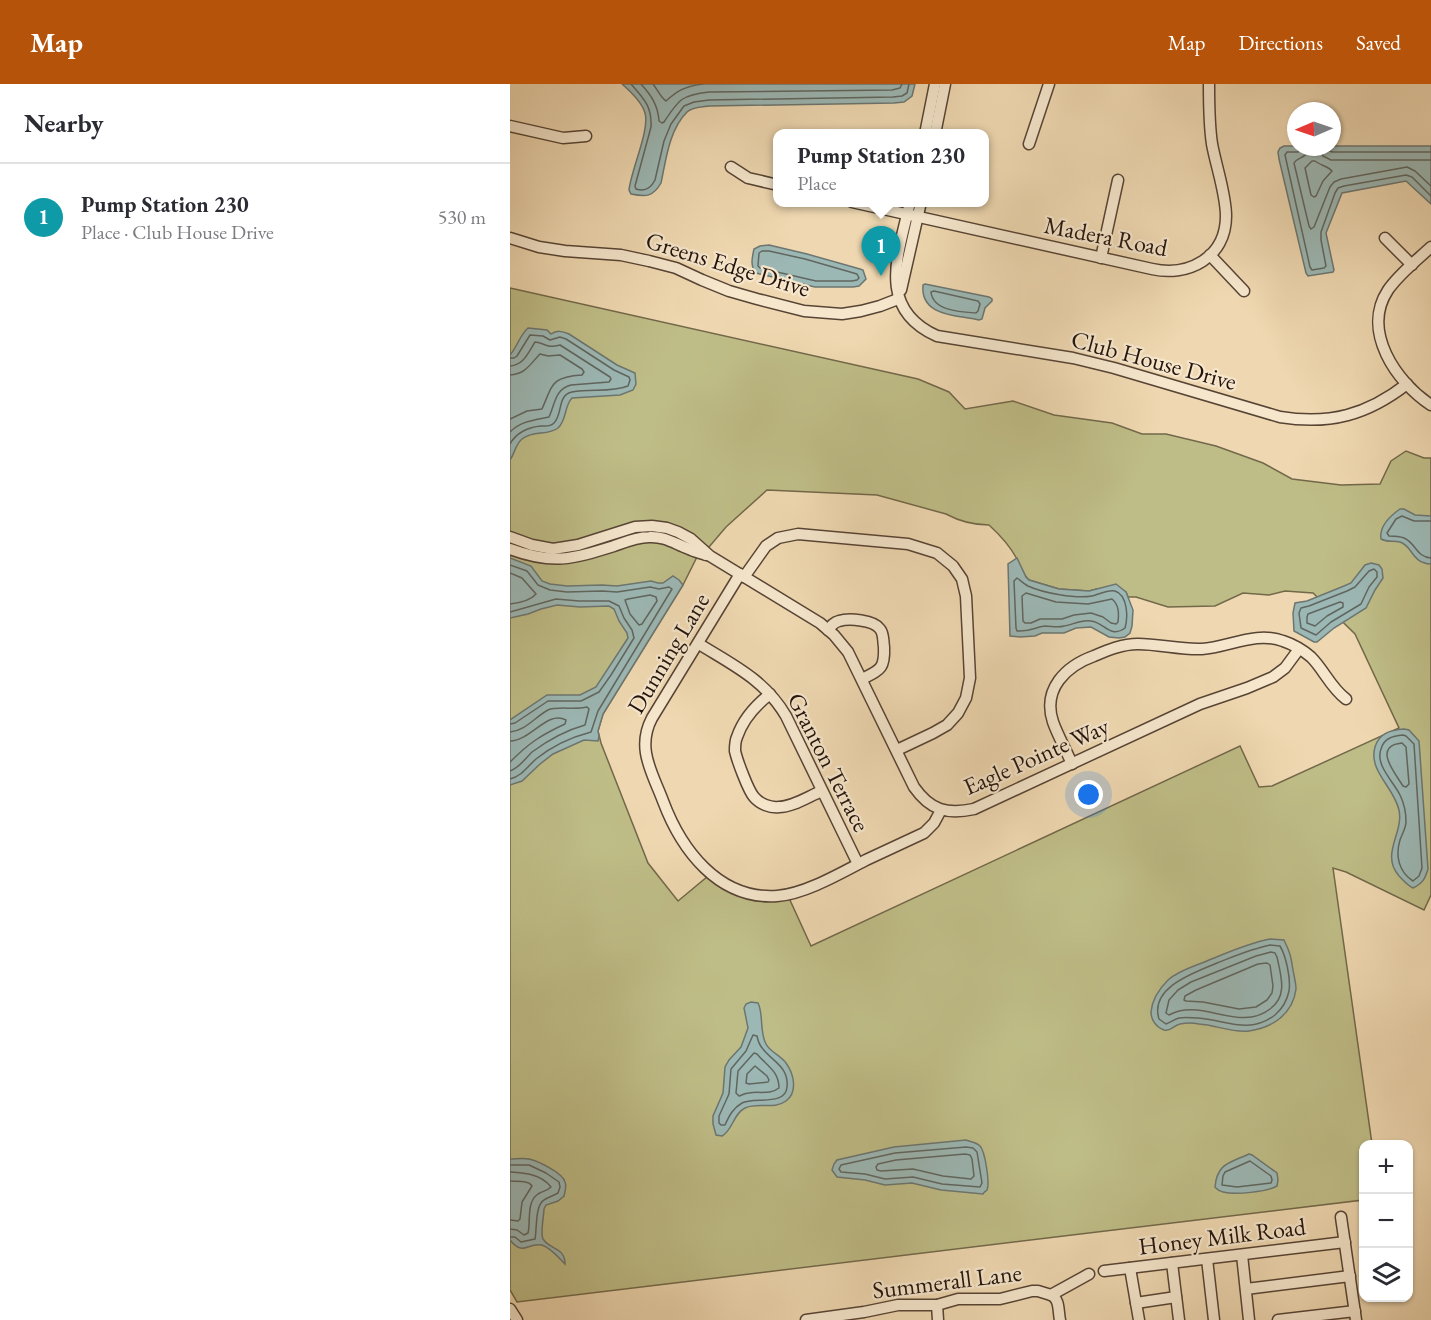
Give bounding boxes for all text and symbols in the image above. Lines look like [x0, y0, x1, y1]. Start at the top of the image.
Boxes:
text: Map [30, 24, 83, 60]
text: Map [1168, 29, 1205, 56]
text: Directions [1238, 29, 1323, 56]
text: Saved [1356, 29, 1401, 56]
north arrow [1287, 102, 1341, 156]
text: Nearby [24, 106, 104, 140]
popup [773, 129, 989, 207]
text: Pump Station 230 [797, 141, 965, 170]
text: Place [797, 170, 837, 196]
text: Pump Station 230 [81, 190, 249, 219]
text: 1 [38, 204, 49, 230]
text: 530 m [438, 204, 486, 230]
street label: Madera Road [1042, 209, 1171, 263]
text: Place · Club House Drive [81, 219, 274, 245]
street label: Greens Edge Drive [642, 224, 814, 304]
pin: 1 [862, 226, 901, 276]
street label: Club House Drive [1068, 323, 1240, 397]
street label: Dunning Lane [620, 587, 716, 719]
street label: Granton Terrace [781, 687, 877, 837]
street label: Eagle Pointe Way [958, 710, 1114, 802]
your location [1074, 780, 1103, 809]
map controls [1359, 1140, 1413, 1302]
button: + [1359, 1140, 1413, 1194]
button: − [1359, 1194, 1413, 1248]
street label: Honey Milk Road [1137, 1210, 1308, 1262]
button: layers [1359, 1248, 1413, 1302]
street label: Summerall Lane [871, 1256, 1023, 1306]

